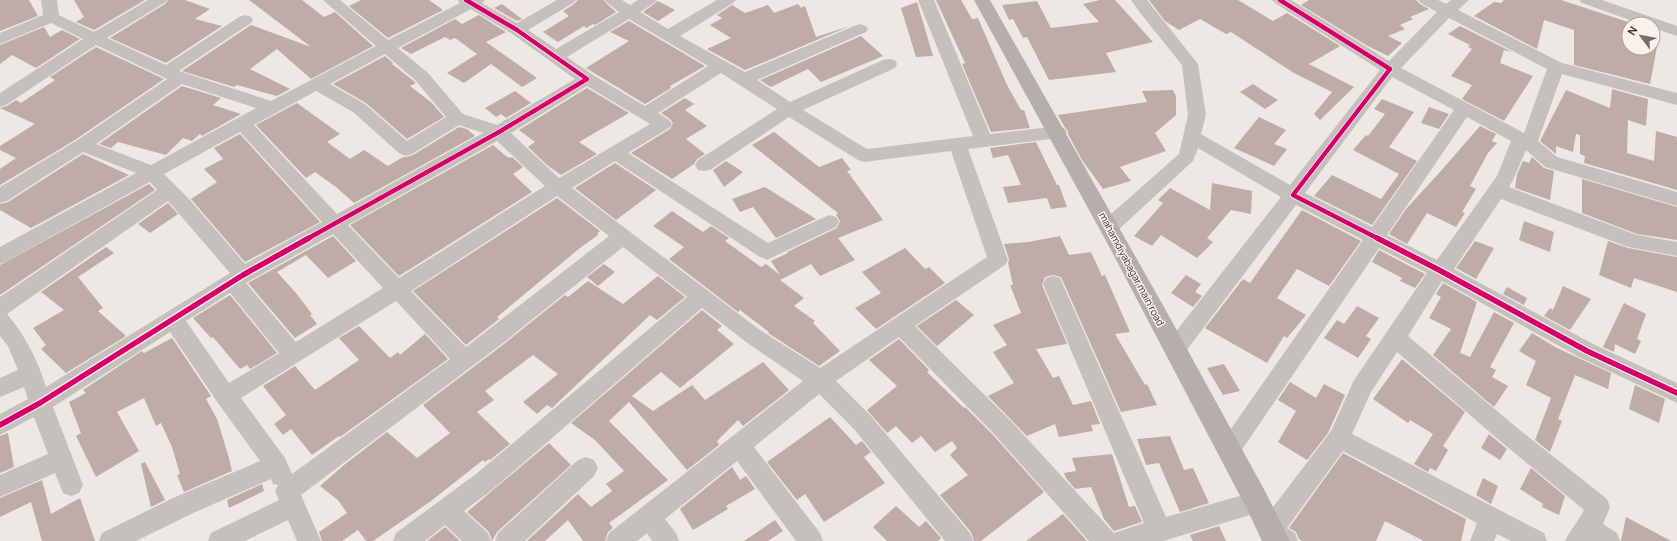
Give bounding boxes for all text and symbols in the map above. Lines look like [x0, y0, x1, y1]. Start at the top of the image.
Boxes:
north arrow [1621, 16, 1661, 56]
text: N [1624, 23, 1641, 38]
street label: mahamdiyabagar main road [1096, 210, 1168, 328]

